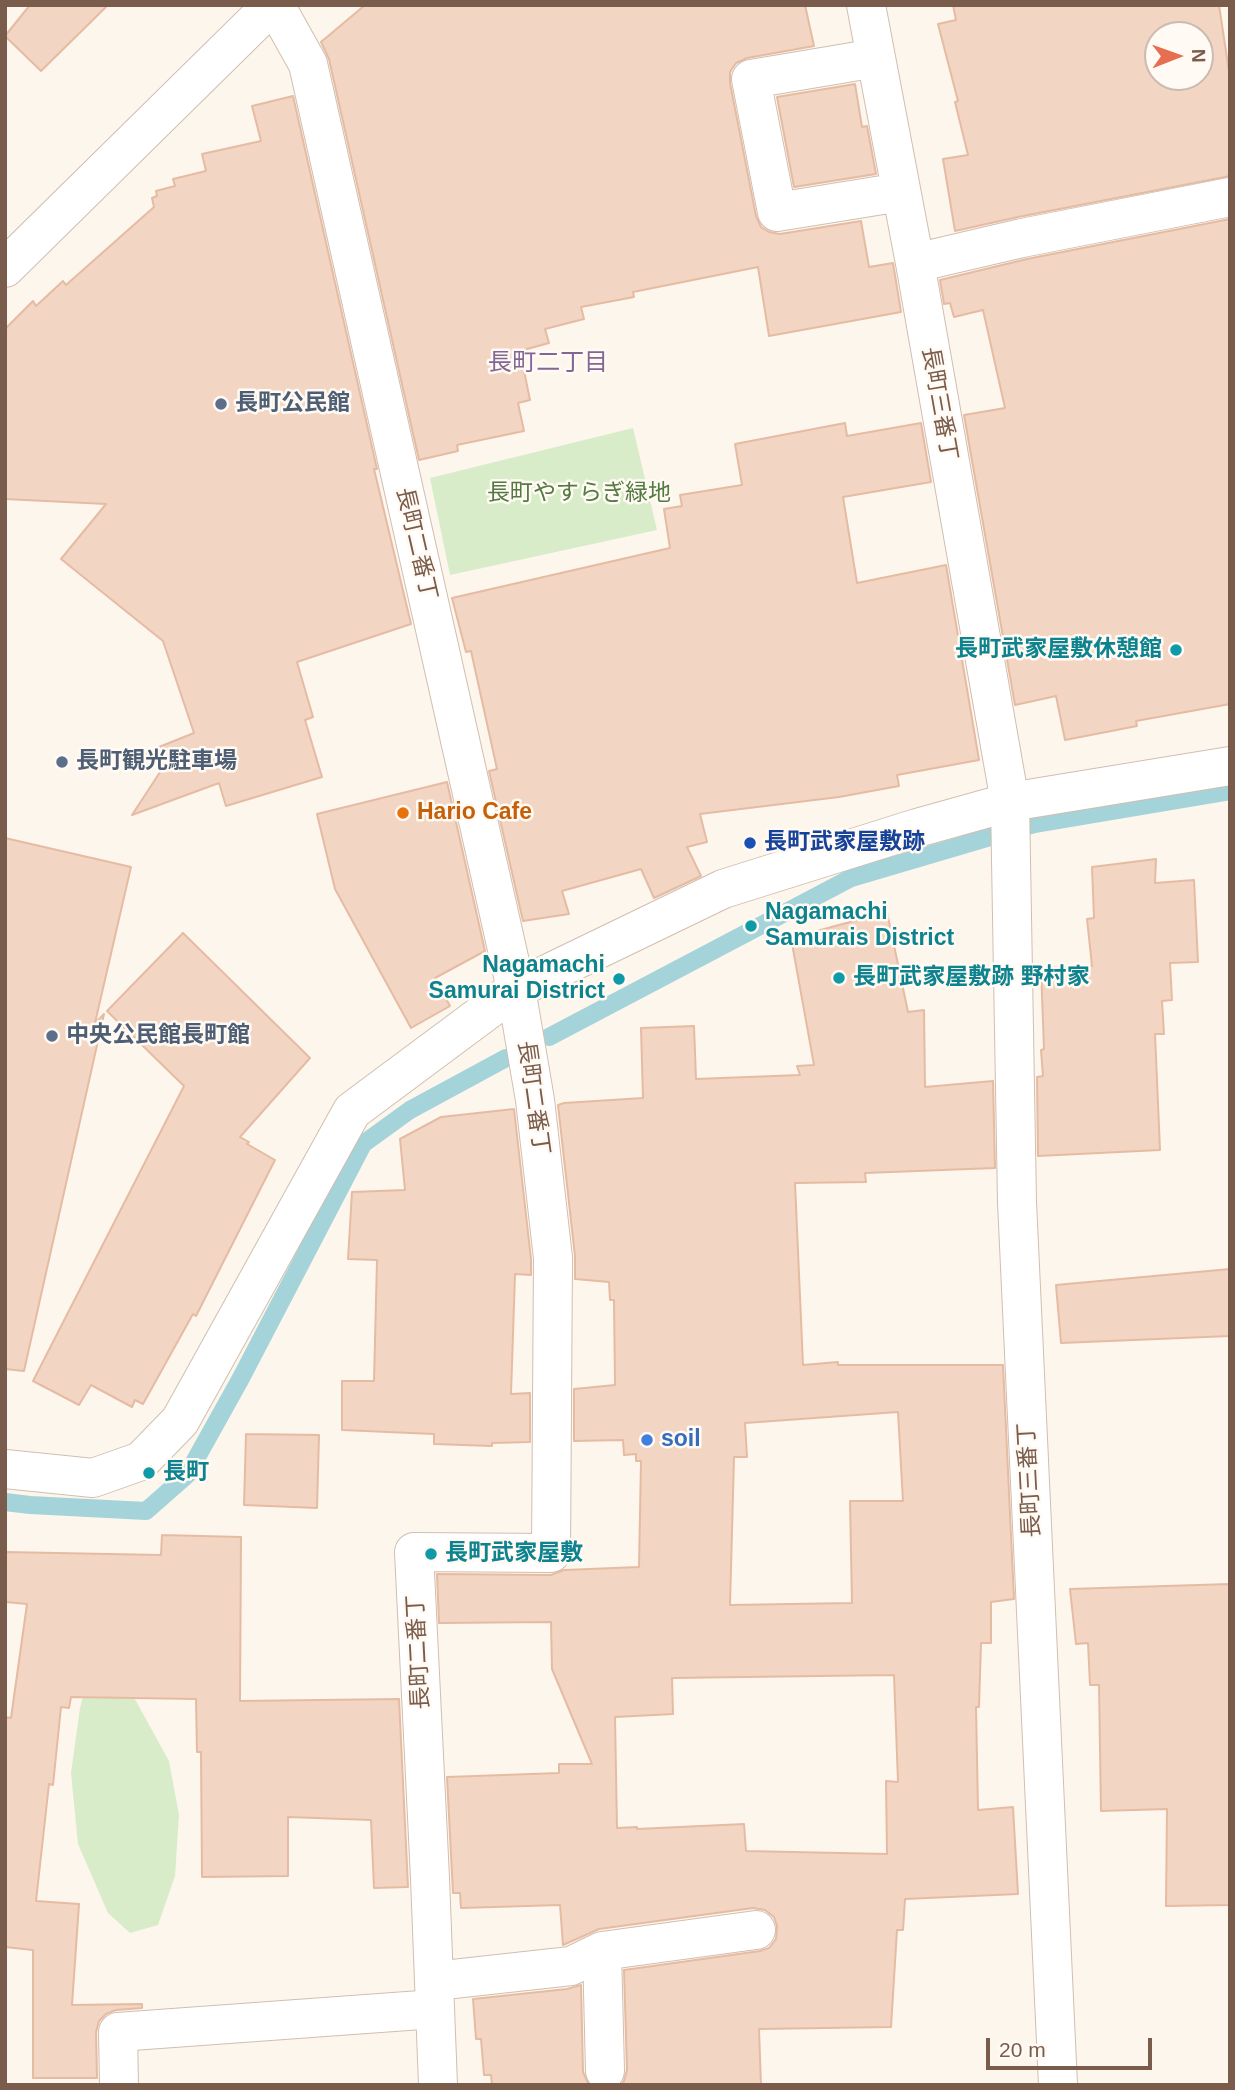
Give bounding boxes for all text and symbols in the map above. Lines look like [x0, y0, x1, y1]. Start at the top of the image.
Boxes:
north arrow [1144, 21, 1214, 91]
text: N [1188, 49, 1209, 63]
street label: 長町三番丁 [915, 345, 963, 463]
district label: 長町二丁目 [488, 349, 608, 377]
place label: 長町公民館 [235, 390, 350, 418]
marker: 長町公民館 [213, 396, 229, 412]
park label: 長町やすらぎ緑地 [487, 480, 671, 508]
street label: 長町二番丁 [390, 485, 442, 603]
place label: 長町武家屋敷休憩館 [955, 636, 1162, 664]
marker: 長町武家屋敷休憩館 [1168, 642, 1184, 658]
place label: 長町観光駐車場 [76, 748, 237, 776]
marker: 長町観光駐車場 [54, 754, 70, 770]
place label: Hario Cafe [417, 799, 532, 827]
marker: Hario Cafe [395, 805, 411, 821]
place label: 長町武家屋敷跡 [764, 829, 925, 857]
marker: 長町武家屋敷跡 [742, 835, 758, 851]
place label: Nagamachi Samurais District [765, 899, 954, 953]
marker: Nagamachi Samurais District [743, 918, 759, 934]
place label: Nagamachi Samurai District [429, 952, 605, 1006]
place label: 長町武家屋敷跡 野村家 [853, 964, 1089, 992]
marker: 長町武家屋敷跡 野村家 [831, 970, 847, 986]
marker: Nagamachi Samurai District [611, 971, 627, 987]
place label: 中央公民館長町館 [66, 1022, 250, 1050]
marker: 中央公民館長町館 [44, 1028, 60, 1044]
street label: 長町二番丁 [511, 1039, 555, 1157]
street label: 長町三番丁 [1013, 1422, 1047, 1538]
place label: soil [661, 1426, 701, 1454]
marker: soil [639, 1432, 655, 1448]
place label: 長町 [163, 1459, 209, 1487]
marker: 長町 [141, 1465, 157, 1481]
place label: 長町武家屋敷 [445, 1540, 583, 1568]
marker: 長町武家屋敷 [423, 1546, 439, 1562]
street label: 長町二番丁 [402, 1594, 436, 1710]
scale bar [990, 2024, 1156, 2068]
text: 20 m [999, 2038, 1046, 2061]

